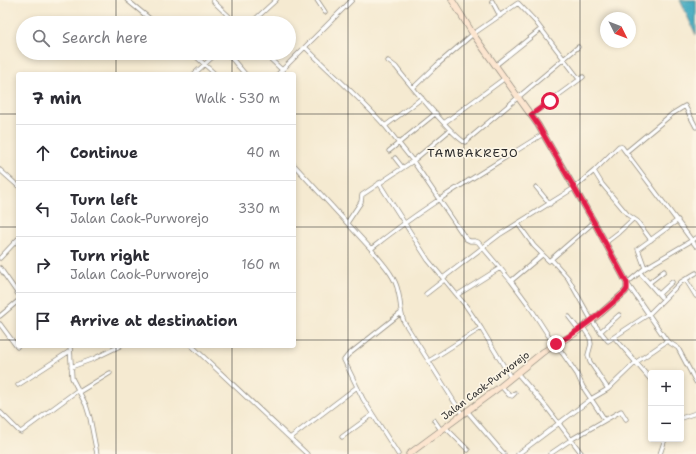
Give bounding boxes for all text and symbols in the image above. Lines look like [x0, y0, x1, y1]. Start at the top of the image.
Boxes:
north arrow [600, 12, 636, 48]
search box [16, 16, 296, 60]
icon: search [30, 27, 52, 49]
text: Search here [62, 28, 148, 48]
text: 7 min [32, 87, 82, 109]
text: Walk · 530 m [195, 90, 280, 107]
route start [541, 92, 559, 110]
icon: ahead [32, 142, 54, 164]
text: Continue [70, 143, 138, 163]
text: 40 m [246, 144, 280, 161]
district label: TAMBAKREJO [427, 145, 519, 161]
text: Turn left [70, 190, 138, 210]
icon: left [32, 198, 54, 220]
text: 330 m [238, 200, 280, 217]
text: Jalan Caok-Purworejo [70, 210, 209, 227]
text: Turn right [70, 246, 150, 266]
icon: right [32, 254, 54, 276]
text: 160 m [242, 256, 280, 273]
text: Jalan Caok-Purworejo [70, 266, 209, 283]
icon: arrive [32, 310, 54, 332]
text: Arrive at destination [70, 311, 238, 331]
route end [547, 335, 565, 353]
street label: Jalan Caok-Purworejo [439, 348, 532, 423]
map controls [648, 370, 684, 442]
button: + [648, 370, 684, 406]
button: − [648, 406, 684, 442]

